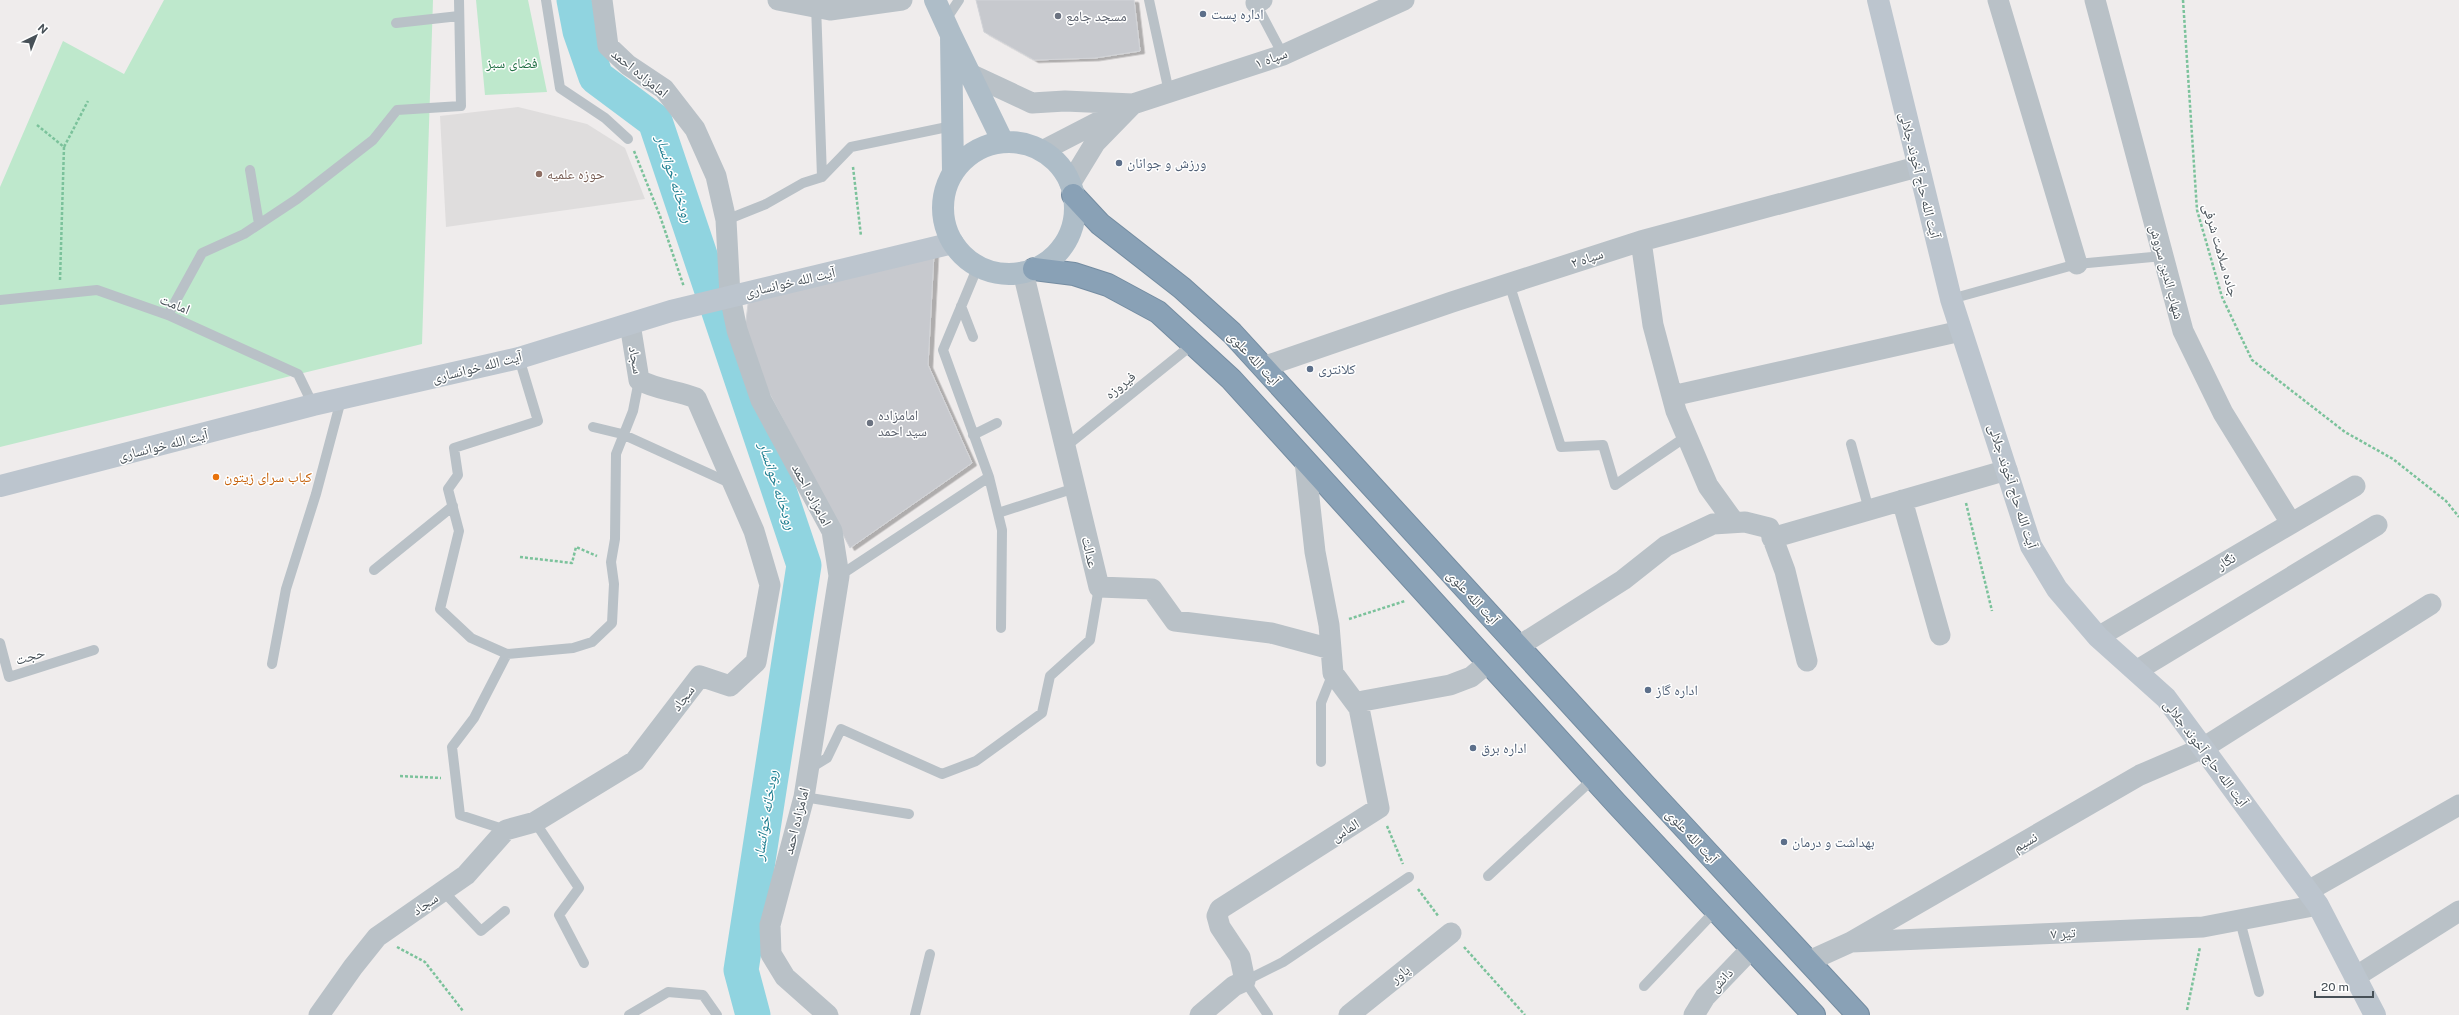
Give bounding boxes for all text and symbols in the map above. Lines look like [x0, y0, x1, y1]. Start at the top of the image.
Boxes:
place label: اداره پست [1211, 6, 1264, 23]
place label: مسجد جامع [1066, 8, 1127, 26]
marker: اداره پست [1198, 9, 1208, 19]
marker: مسجد جامع [1053, 11, 1063, 21]
north arrow [16, 16, 56, 56]
text: N [36, 21, 50, 36]
street label: امامزاده احمد [608, 45, 672, 101]
street label: سپاه ۱ [1253, 45, 1290, 72]
park label: فضای سبز [485, 55, 538, 72]
street label: آیت الله حاج آخوند جلالی [1895, 110, 1944, 241]
water label: رودخانه خوانسار [652, 132, 697, 225]
place label: ورزش و جوانان [1127, 155, 1206, 172]
marker: ورزش و جوانان [1114, 158, 1124, 168]
place label: حوزه علمیه [547, 166, 605, 183]
marker: حوزه علمیه [534, 169, 544, 179]
street label: جاده سلامت شرفی [2199, 201, 2242, 299]
street label: شهاب الدین سروش [2146, 223, 2187, 321]
street label: سپاه ۲ [1569, 245, 1606, 272]
street label: آیت الله خوانساری [743, 264, 837, 301]
street label: امامت [158, 291, 192, 317]
street label: آیت الله علوی [1224, 328, 1283, 389]
street label: سجاد [626, 345, 646, 375]
street label: آیت الله خوانساری [430, 348, 524, 387]
place label: کلانتری [1318, 361, 1356, 378]
marker: کلانتری [1305, 364, 1315, 374]
street label: فیروزه [1102, 368, 1139, 403]
place label: امامزاده سید احمد [878, 407, 927, 439]
marker: امامزاده سید احمد [865, 418, 875, 428]
street label: آیت الله حاج آخوند جلالی [1983, 422, 2041, 551]
street label: آیت الله خوانساری [116, 426, 210, 465]
water label: رودخانه خوانسار [755, 439, 800, 532]
street label: امامزاده احمد [788, 461, 835, 529]
place label: کباب سرای زیتون [224, 469, 312, 486]
marker: کباب سرای زیتون [211, 472, 221, 482]
street label: عدالت [1079, 535, 1101, 569]
street label: نگار [2213, 549, 2239, 574]
street label: آیت الله علوی [1443, 567, 1502, 628]
street label: حجت [13, 644, 47, 668]
street label: سجاد [668, 682, 698, 714]
place label: اداره گاز [1655, 682, 1698, 699]
marker: اداره گاز [1643, 685, 1653, 695]
street label: آیت الله حاج آخوند جلالی [2159, 696, 2252, 811]
place label: اداره برق [1481, 740, 1527, 757]
marker: اداره برق [1468, 743, 1478, 753]
water label: رودخانه خوانسار [749, 769, 782, 862]
street label: امامزاده احمد [780, 786, 813, 856]
street label: آیت الله علوی [1662, 806, 1721, 867]
street label: الماس [1328, 815, 1362, 846]
street label: نسیم [2010, 829, 2041, 857]
place label: بهداشت و درمان [1792, 834, 1875, 851]
marker: بهداشت و درمان [1779, 837, 1789, 847]
street label: سجاد [409, 889, 441, 919]
street label: ۷ تیر [2050, 924, 2076, 943]
street label: پاور [1386, 961, 1414, 988]
street label: دانش [1706, 964, 1737, 996]
scale bar [2315, 973, 2373, 999]
text: 20 m [2321, 980, 2349, 994]

